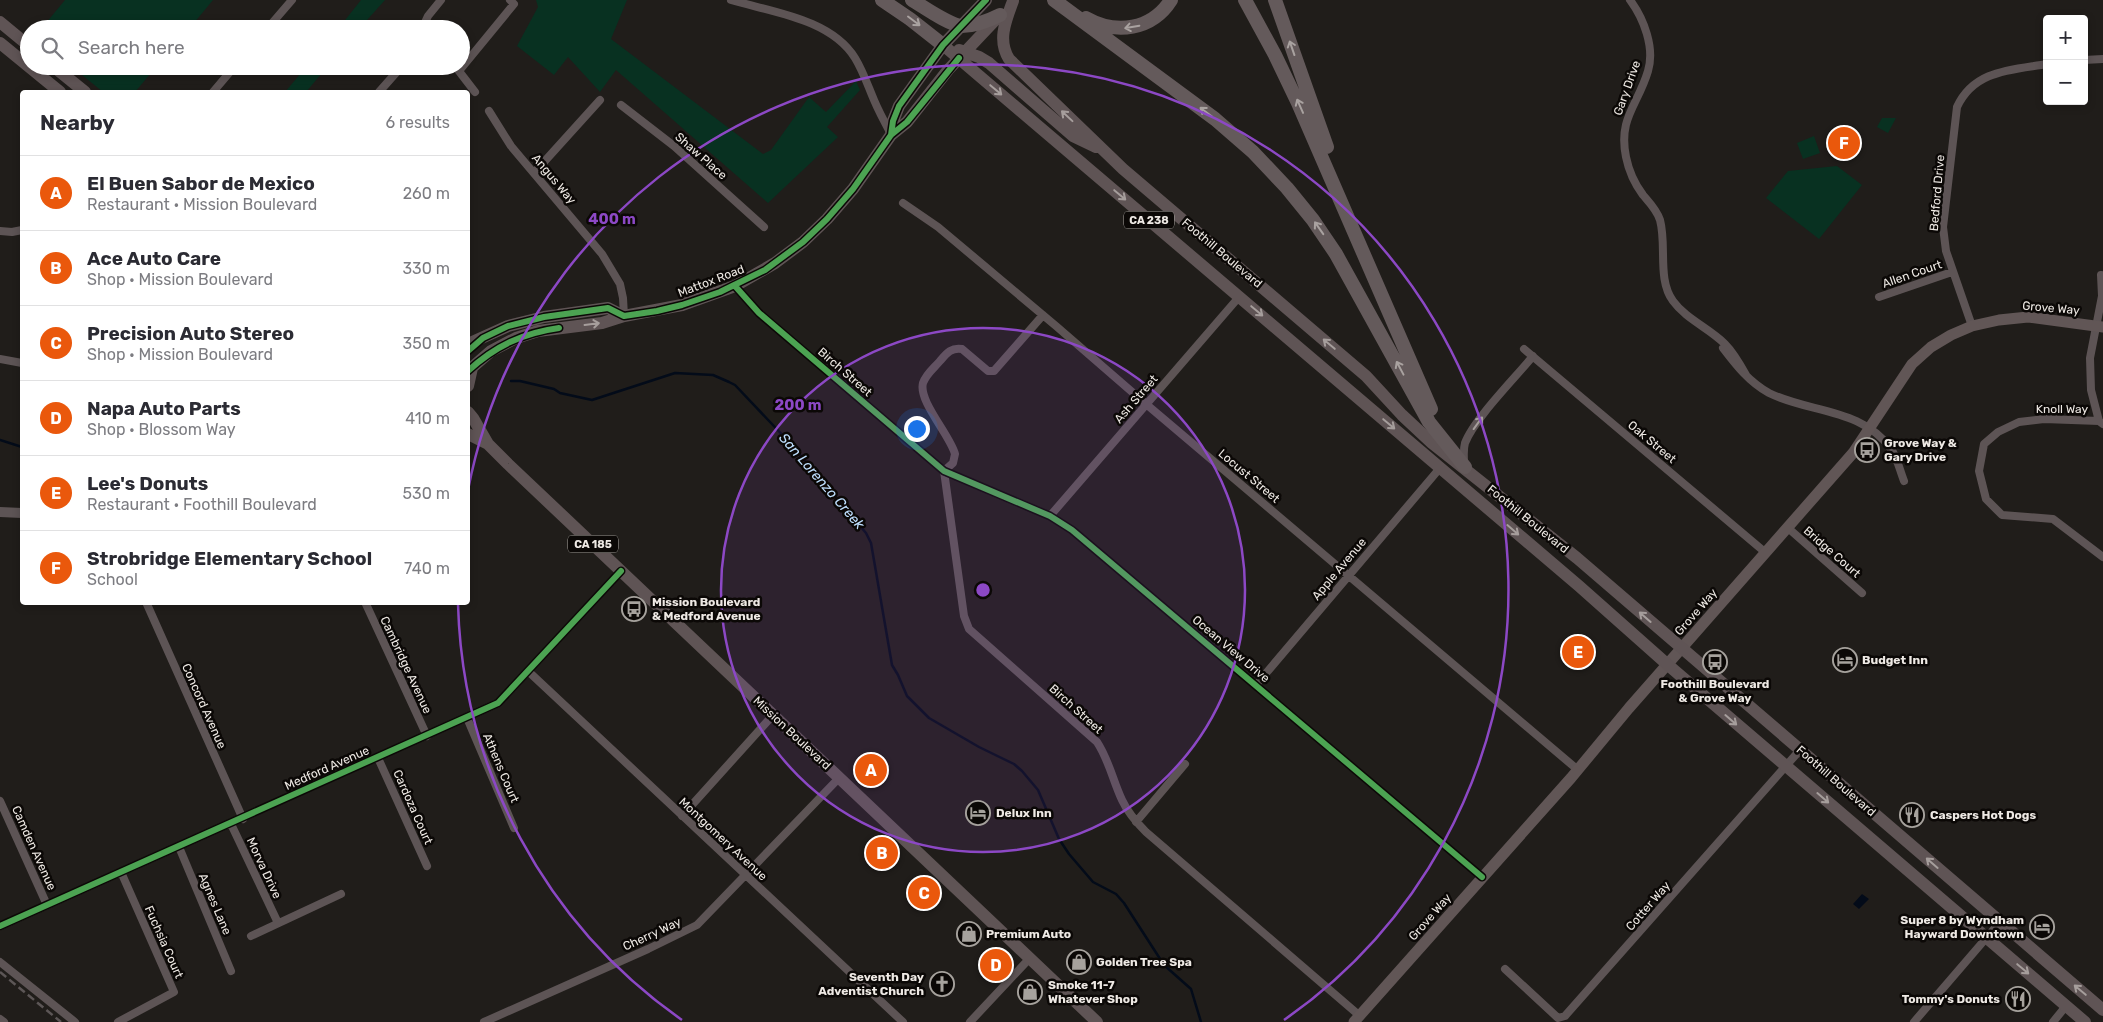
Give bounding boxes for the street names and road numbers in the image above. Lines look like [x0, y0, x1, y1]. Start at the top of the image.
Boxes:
street label: Gary Drive [1611, 58, 1644, 117]
street label: Shaw Place [672, 130, 730, 183]
street label: Angus Way [529, 151, 579, 207]
street label: Bedford Drive [1927, 154, 1947, 232]
road number: CA 238 [1124, 212, 1174, 228]
street label: Foothill Boulevard [1179, 215, 1265, 291]
street label: Allen Court [1880, 257, 1944, 291]
street label: Mattox Road [676, 262, 746, 300]
street label: Grove Way [2022, 299, 2081, 318]
street label: Birch Street [815, 345, 875, 399]
street label: Ash Street [1111, 372, 1161, 426]
street label: Knoll Way [2036, 402, 2089, 416]
street label: Oak Street [1625, 418, 1679, 466]
street label: Locust Street [1215, 446, 1283, 506]
street label: Foothill Boulevard [1485, 482, 1571, 556]
street label: Bridge Court [1801, 523, 1864, 581]
street label: Apple Avenue [1309, 535, 1369, 603]
road number: CA 185 [568, 536, 618, 552]
street label: Grove Way [1672, 585, 1720, 638]
street label: Ocean View Drive [1190, 613, 1273, 686]
street label: Cambridge Avenue [377, 614, 435, 716]
street label: Concord Avenue [179, 661, 229, 751]
street label: Birch Street [1046, 681, 1106, 737]
street label: Mission Boulevard [750, 693, 834, 773]
street label: Athens Court [480, 731, 522, 805]
street label: Medford Avenue [283, 743, 372, 793]
street label: Foothill Boulevard [1794, 743, 1878, 819]
street label: Cardoza Court [390, 768, 436, 847]
street label: Montgomery Avenue [676, 795, 770, 884]
street label: Camden Avenue [9, 804, 59, 893]
street label: Morva Drive [244, 835, 284, 901]
street label: Agnes Lane [196, 871, 234, 937]
street label: Cotter Way [1623, 878, 1673, 933]
street label: Grove Way [1406, 890, 1454, 943]
street label: Fuchsia Court [142, 904, 186, 981]
street label: Cherry Way [621, 914, 684, 954]

